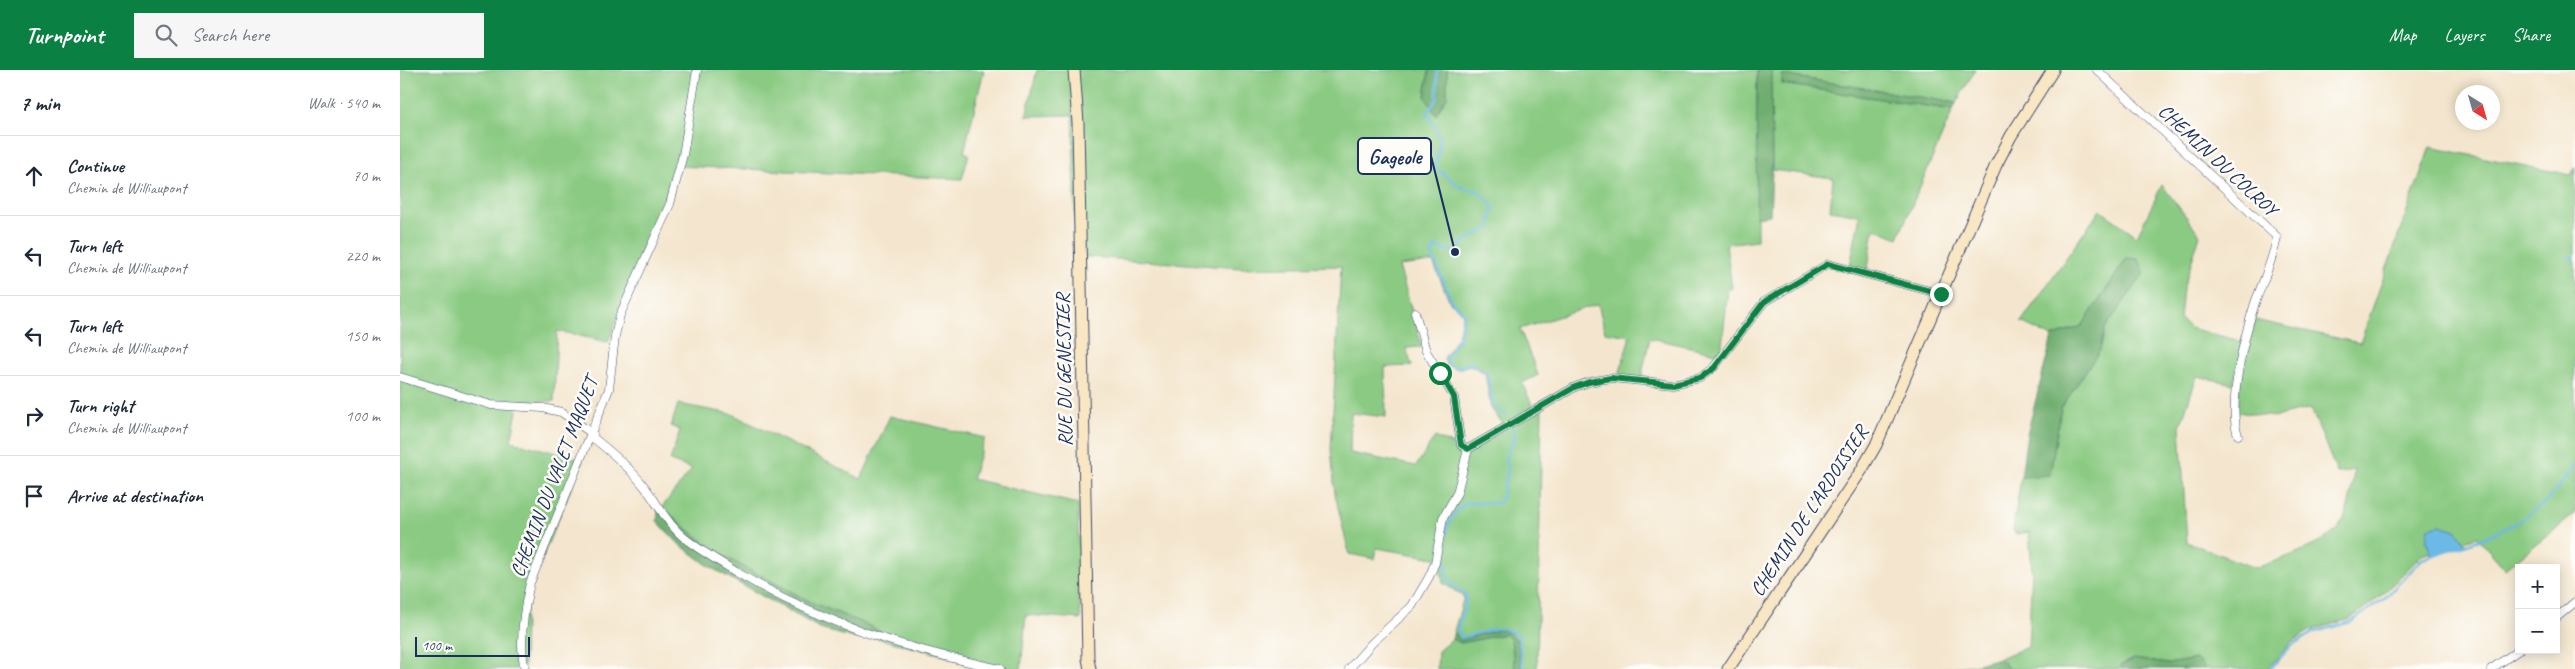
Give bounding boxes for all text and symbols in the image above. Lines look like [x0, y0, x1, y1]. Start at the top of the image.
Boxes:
search box [134, 13, 484, 58]
text: Turnpoint [25, 20, 104, 50]
icon: search [152, 21, 180, 49]
text: Search here [192, 23, 269, 47]
text: Map [2389, 24, 2417, 46]
text: Layers [2445, 24, 2484, 46]
text: Share [2512, 24, 2550, 46]
north arrow [2455, 85, 2500, 130]
text: 7 min [20, 90, 60, 116]
text: Walk · 540 m [308, 93, 380, 113]
street label: CHEMIN DU COLROY [2153, 98, 2285, 224]
callout: Gageole [1358, 138, 1431, 174]
text: Gageole [1369, 144, 1423, 170]
text: Continue [67, 154, 124, 178]
icon: ahead [20, 162, 48, 190]
text: 70 m [353, 166, 380, 186]
text: Chemin de Williaupont [67, 178, 186, 198]
text: Turn left [67, 234, 122, 258]
icon: left [20, 242, 48, 270]
text: 220 m [346, 246, 380, 266]
text: Chemin de Williaupont [67, 258, 186, 278]
route end [1930, 283, 1953, 306]
street label: RUE DU GENESTIER [1050, 291, 1078, 447]
text: Turn left [67, 314, 122, 338]
icon: left [20, 322, 48, 350]
text: 150 m [346, 326, 380, 346]
text: Chemin de Williaupont [67, 338, 186, 358]
route start [1429, 362, 1452, 385]
street label: CHEMIN DU VALET MAQUET [504, 369, 605, 580]
text: Turn right [67, 394, 134, 418]
icon: right [20, 402, 48, 430]
text: 100 m [346, 406, 380, 426]
text: Chemin de Williaupont [67, 418, 186, 438]
street label: CHEMIN DE L'ARDOISIER [1745, 419, 1875, 601]
icon: arrive [20, 482, 48, 510]
text: Arrive at destination [67, 484, 203, 508]
map controls [2515, 564, 2560, 654]
button: + [2515, 564, 2560, 609]
button: − [2515, 609, 2560, 654]
scale bar [415, 634, 530, 657]
text: 100 m [422, 637, 452, 654]

